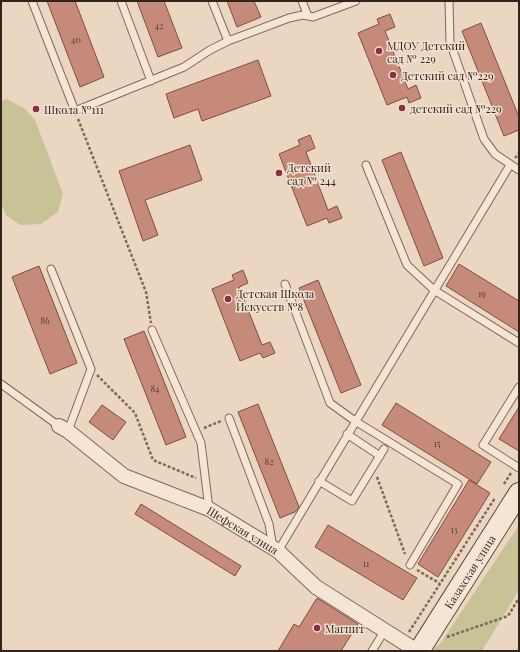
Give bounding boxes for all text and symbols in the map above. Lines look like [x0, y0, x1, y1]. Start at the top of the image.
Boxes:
house number: 42 [155, 19, 163, 31]
house number: 40 [71, 33, 81, 45]
place label: МДОУ Детский сад № 229 [387, 38, 465, 66]
marker: МДОУ Детский сад № 229 [374, 46, 384, 56]
place label: Детский сад №229 [401, 68, 494, 83]
marker: Детский сад №229 [388, 70, 398, 80]
place label: детский сад №229 [410, 101, 502, 116]
place label: Школа №111 [44, 102, 104, 117]
marker: детский сад №229 [397, 103, 407, 113]
marker: Школа №111 [31, 104, 41, 114]
place label: Детский сад № 244 [287, 160, 336, 188]
marker: Детский сад № 244 [274, 168, 284, 178]
place label: Детская Школа Искусств №8 [236, 286, 315, 314]
house number: 19 [478, 287, 486, 299]
marker: Детская Школа Искусств №8 [223, 294, 233, 304]
house number: 86 [40, 314, 50, 326]
house number: 84 [150, 382, 160, 394]
house number: 15 [434, 437, 441, 449]
house number: 82 [265, 455, 274, 467]
street label: Шефская улица [204, 502, 282, 557]
house number: 13 [450, 523, 458, 535]
street label: Казахская улица [440, 531, 499, 611]
house number: 11 [363, 557, 370, 569]
place label: Магнит [325, 621, 365, 636]
marker: Магнит [312, 623, 322, 633]

